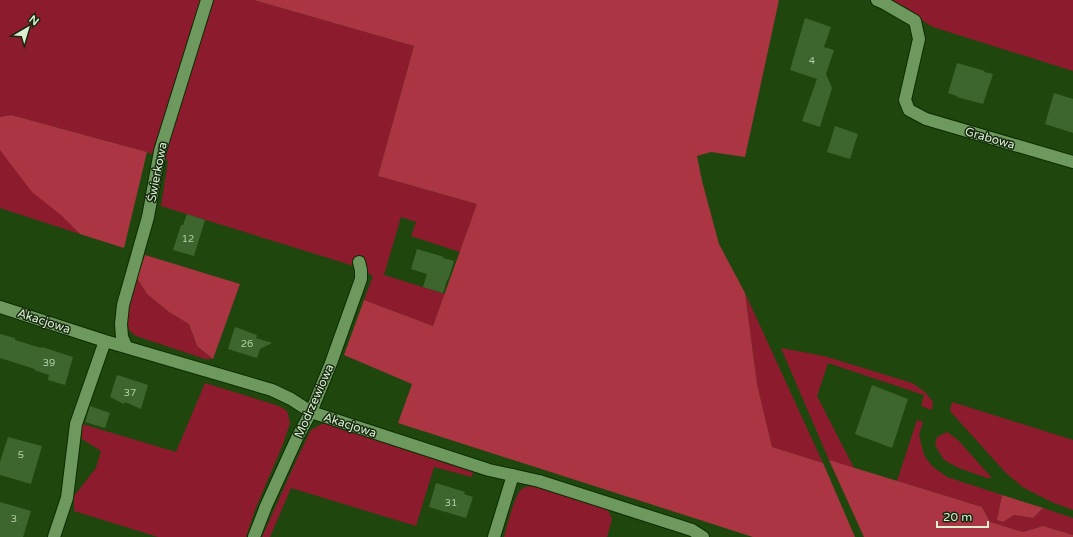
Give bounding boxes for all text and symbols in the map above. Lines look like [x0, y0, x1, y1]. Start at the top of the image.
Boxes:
north arrow [8, 8, 48, 48]
text: N [26, 13, 41, 28]
house number: 4 [809, 55, 815, 67]
street label: Grabowa [963, 124, 1017, 152]
street label: Świerkowa [144, 141, 170, 203]
house number: 12 [182, 233, 194, 245]
street label: Akacjowa [16, 306, 72, 336]
house number: 26 [241, 338, 253, 350]
house number: 39 [43, 357, 55, 369]
street label: Modrzewiowa [291, 362, 337, 440]
house number: 37 [124, 387, 136, 399]
street label: Akacjowa [322, 410, 378, 440]
house number: 5 [18, 449, 24, 461]
house number: 31 [445, 497, 457, 509]
scale bar [937, 503, 988, 529]
text: 20 m [943, 510, 972, 524]
house number: 3 [11, 513, 17, 525]

